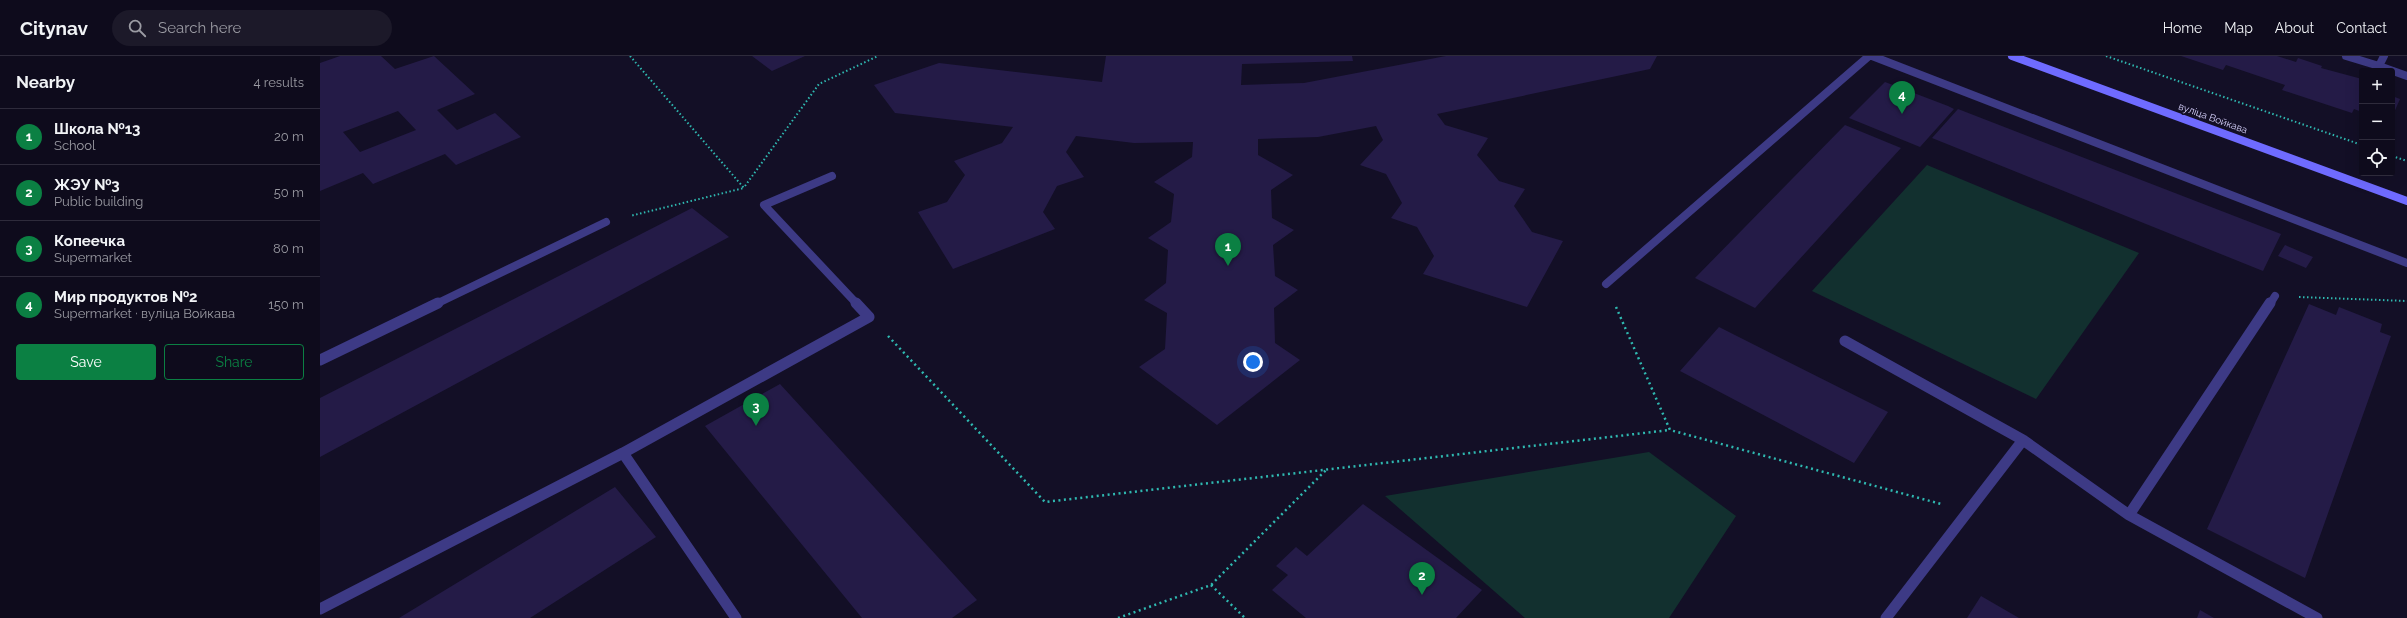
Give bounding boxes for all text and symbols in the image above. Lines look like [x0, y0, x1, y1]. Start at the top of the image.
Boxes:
search box [112, 10, 392, 46]
text: Citynav [20, 17, 88, 39]
icon: search [126, 17, 148, 39]
text: Search here [158, 19, 241, 37]
text: Home [2163, 20, 2202, 36]
text: Map [2224, 20, 2253, 36]
text: About [2275, 20, 2314, 36]
text: Contact [2336, 20, 2387, 36]
map controls [2359, 68, 2395, 176]
button: + [2359, 68, 2395, 104]
text: Nearby [16, 72, 75, 92]
text: 4 results [253, 75, 304, 90]
pin: 4 [1889, 81, 1915, 114]
street label: вуліца Войкава [2177, 100, 2249, 136]
button: − [2359, 104, 2395, 140]
text: Школа №13 [54, 120, 140, 138]
text: 1 [26, 129, 32, 144]
text: 20 m [274, 129, 304, 144]
text: School [54, 138, 96, 153]
button: locate [2359, 140, 2395, 176]
text: ЖЭУ №3 [54, 176, 120, 194]
text: 2 [25, 185, 33, 200]
text: 50 m [274, 185, 304, 200]
text: Public building [54, 194, 143, 209]
text: Копеечка [54, 232, 125, 250]
pin: 1 [1215, 233, 1241, 266]
text: 3 [25, 241, 33, 256]
text: 80 m [273, 241, 304, 256]
text: Supermarket [54, 250, 132, 265]
text: Мир продуктов №2 [54, 288, 197, 306]
text: 4 [25, 297, 33, 312]
text: 150 m [268, 297, 304, 312]
text: Supermarket · вуліца Войкава [54, 306, 235, 321]
button: Save [16, 344, 156, 380]
button: Share [164, 344, 304, 380]
your location [1243, 352, 1263, 372]
pin: 3 [743, 393, 769, 426]
pin: 2 [1409, 562, 1435, 595]

